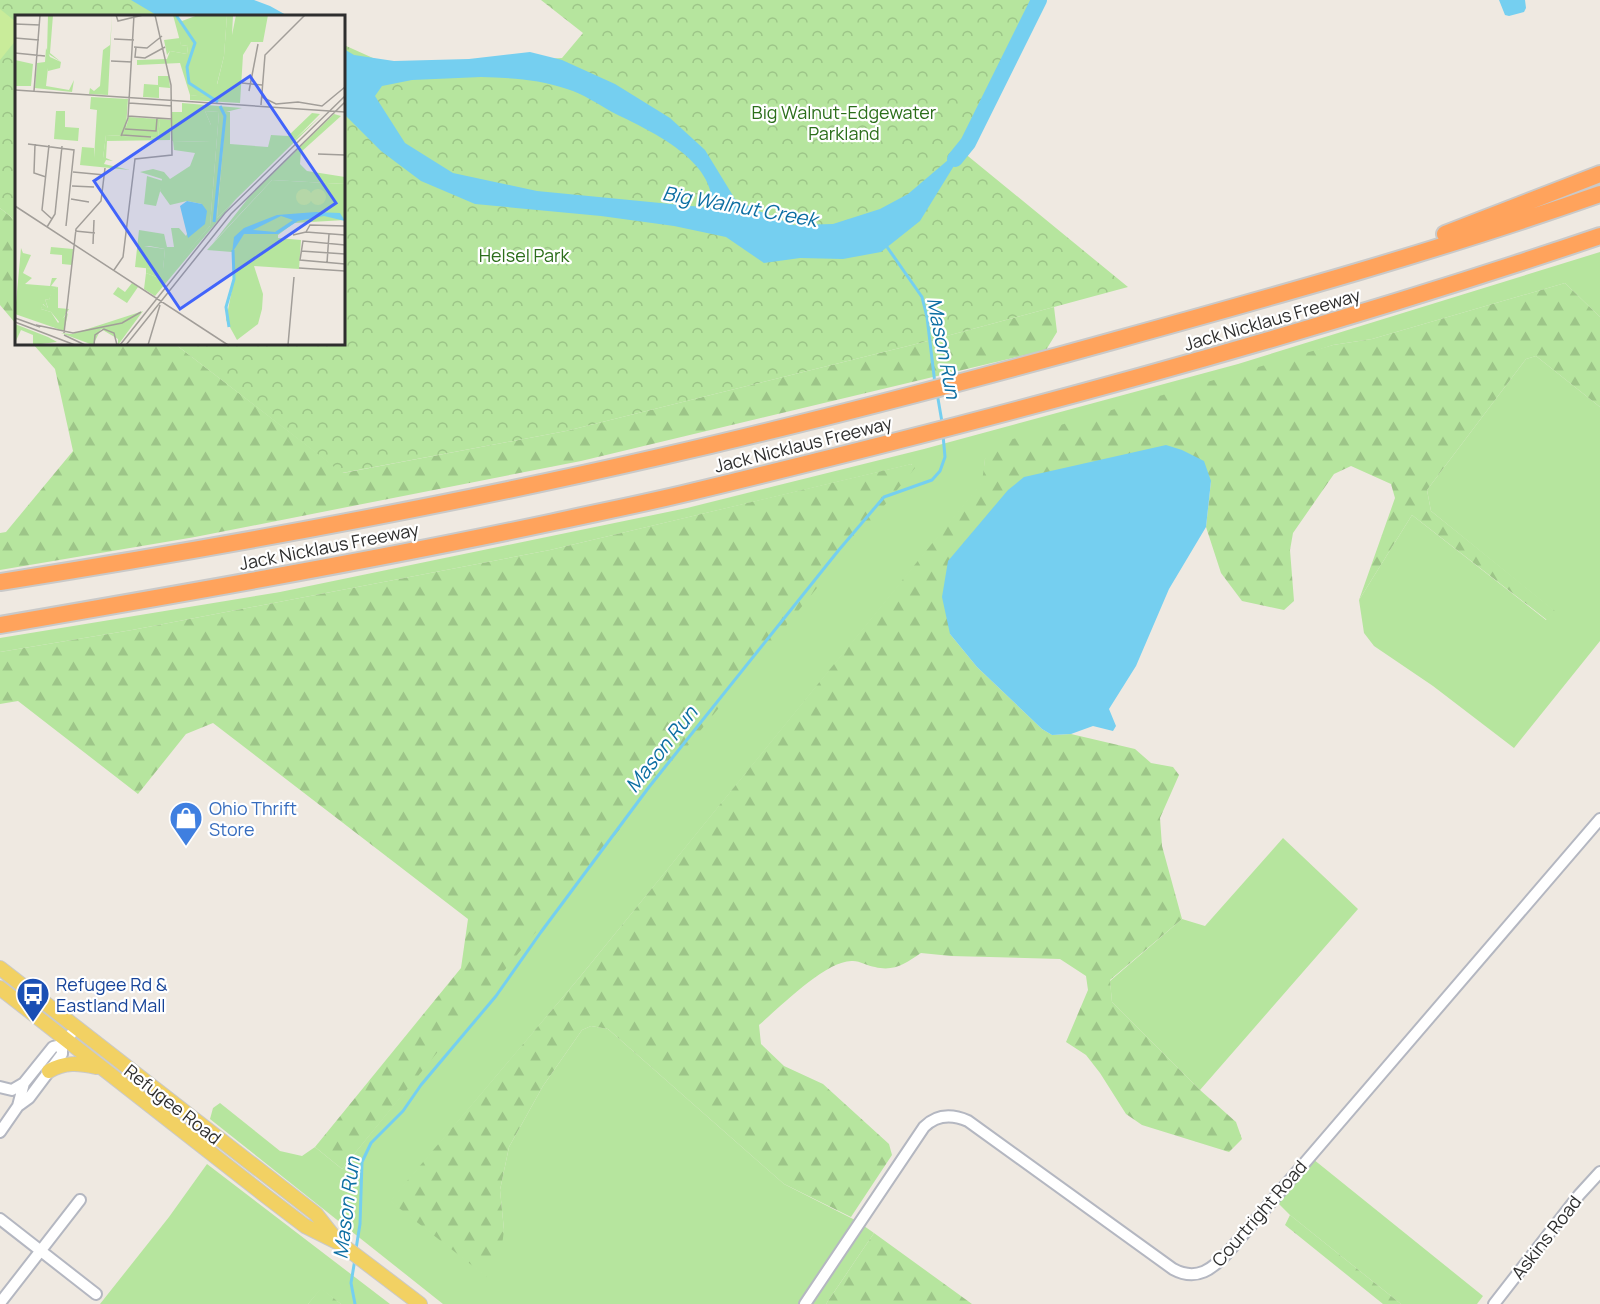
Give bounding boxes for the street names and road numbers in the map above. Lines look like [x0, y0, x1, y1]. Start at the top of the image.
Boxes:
street label: Jack Nicklaus Freeway [1181, 282, 1363, 356]
street label: Jack Nicklaus Freeway [712, 410, 895, 478]
street label: Jack Nicklaus Freeway [237, 517, 421, 575]
street label: Refugee Road [120, 1059, 226, 1149]
street label: Courtright Road [1206, 1155, 1312, 1271]
street label: Askins Road [1506, 1190, 1586, 1284]

